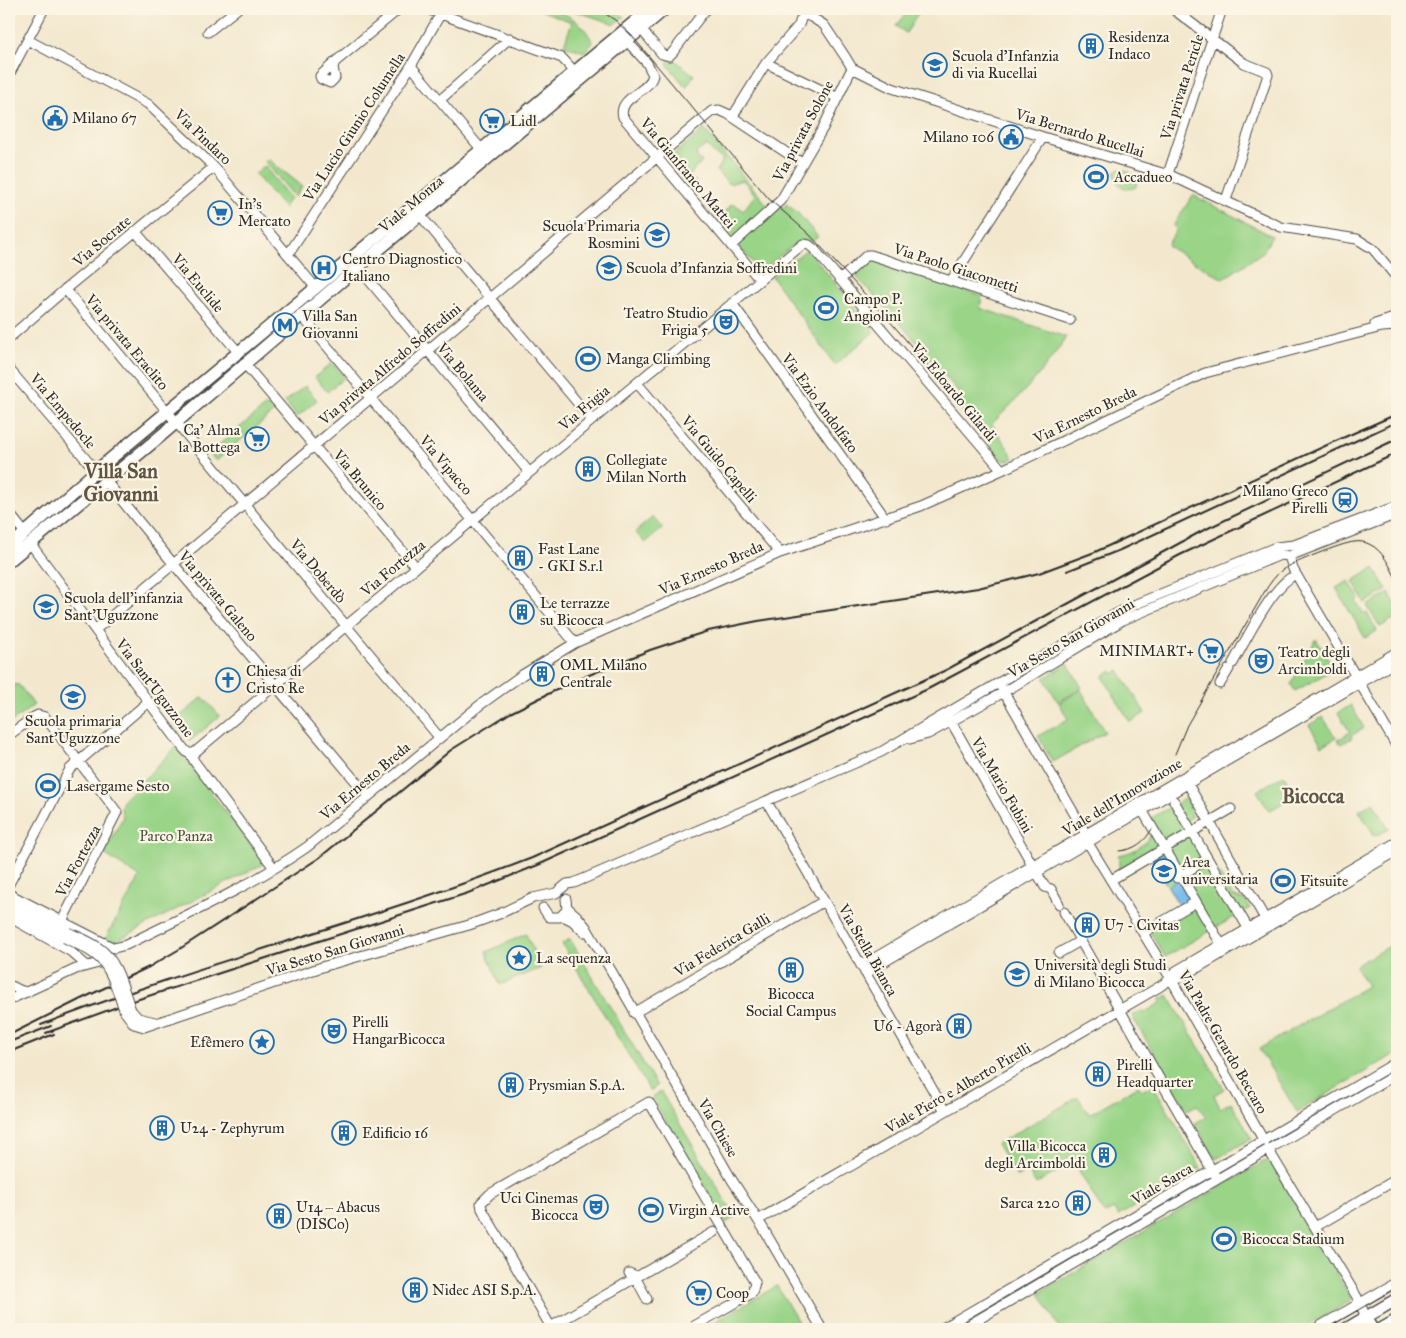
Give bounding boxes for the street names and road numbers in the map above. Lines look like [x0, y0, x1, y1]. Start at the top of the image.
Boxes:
street label: Via privata Pericle [1156, 32, 1208, 143]
street label: Via Lucio Giunio Columella [299, 49, 409, 206]
street label: Via privata Solone [768, 77, 837, 185]
street label: Via Pindaro [170, 105, 235, 169]
street label: Via Bernardo Rucellai [1012, 105, 1147, 161]
street label: Via Gianfranco Mattei [636, 113, 740, 232]
street label: Viale Monza [374, 171, 447, 237]
street label: Via Socrate [69, 212, 135, 271]
street label: Via Paolo Giacometti [890, 239, 1021, 297]
street label: Via Euclide [168, 249, 228, 316]
street label: Via privata Eraclito [81, 290, 173, 394]
street label: Via privata Alfredo Soffredini [315, 299, 465, 429]
street label: Via Bolama [433, 338, 493, 405]
street label: Via Edoardo Gilardi [907, 338, 1000, 445]
street label: Via Ezio Andolfato [777, 349, 862, 456]
street label: Via Empedocle [26, 369, 100, 452]
street label: Via Frigia [554, 381, 614, 435]
street label: Via Ernesto Breda [1030, 382, 1140, 448]
street label: Via Guido Capelli [677, 411, 761, 506]
street label: Via Vipacco [415, 431, 477, 499]
street label: Via Brunico [329, 445, 391, 514]
street label: Via Doberdò [285, 535, 350, 607]
street label: Via Fortezza [356, 535, 429, 601]
street label: Via Ernesto Breda [655, 537, 766, 599]
street label: Via privata Galeno [174, 546, 261, 645]
street label: Via Sesto San Giovanni [1004, 594, 1138, 682]
street label: Via Sant'Uguzzone [111, 634, 198, 741]
street label: Via Mario Fubini [967, 733, 1037, 836]
street label: Via Ernesto Breda [316, 738, 414, 825]
street label: Viale dell'Innovazione [1058, 754, 1185, 840]
street label: Via Fortezza [51, 821, 105, 901]
street label: Via Stella Bianca [834, 900, 902, 1000]
street label: Via Federica Galli [670, 909, 773, 981]
street label: Via Sesto San Giovanni [263, 920, 406, 980]
street label: Via Padre Gerardo Beccaro [1174, 966, 1272, 1117]
street label: Viale Piero e Alberto Pirelli [881, 1039, 1034, 1138]
street label: Via Chiese [694, 1095, 742, 1161]
street label: Viale Sarca [1127, 1159, 1196, 1209]

